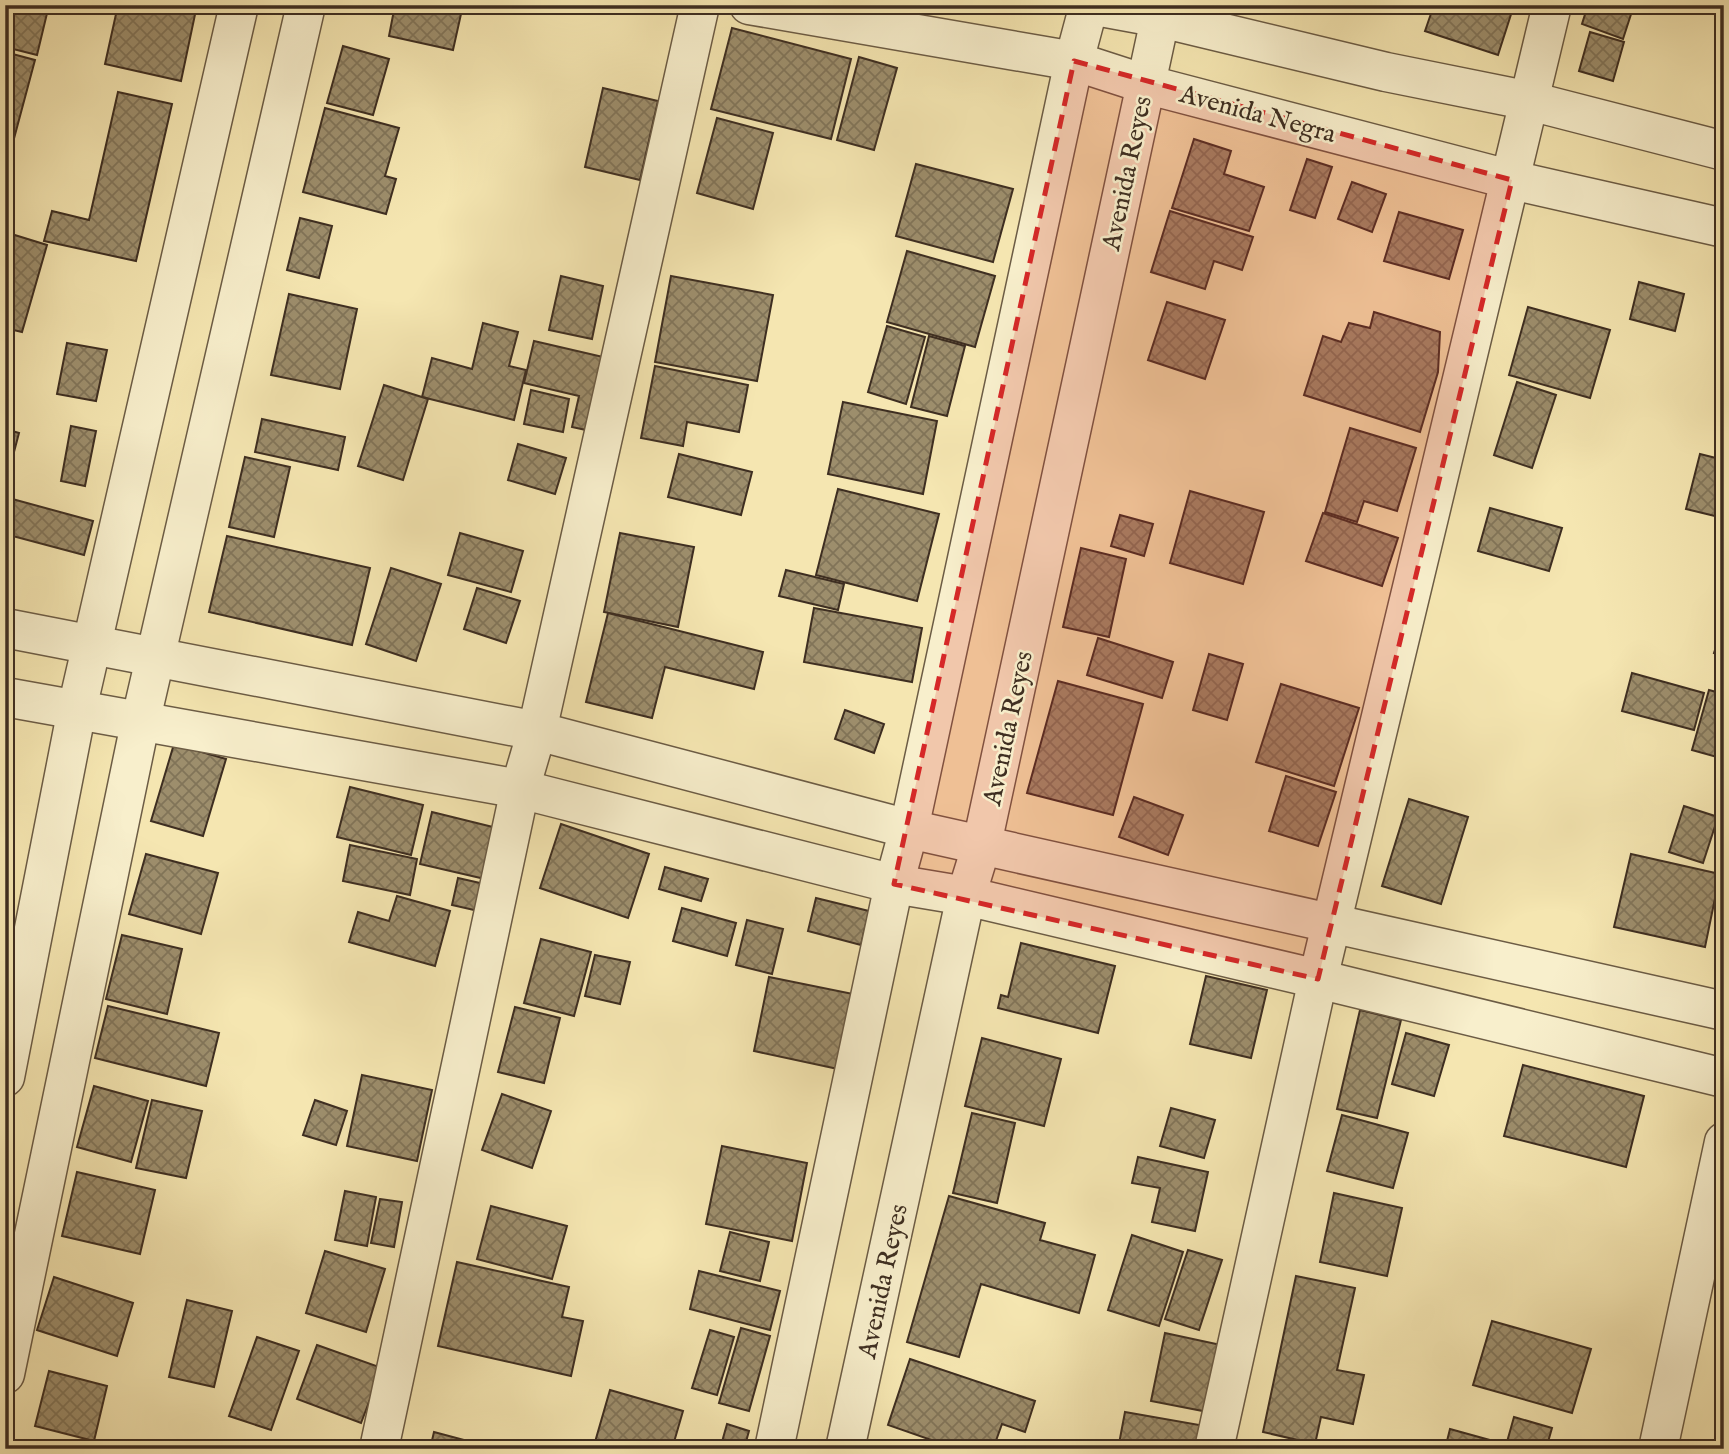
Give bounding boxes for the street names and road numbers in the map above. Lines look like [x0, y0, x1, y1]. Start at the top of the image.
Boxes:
street label: Avenida Negra [1175, 77, 1340, 151]
street label: Avenida Reyes [1095, 93, 1160, 254]
street label: Avenida Reyes [976, 648, 1041, 809]
street label: Avenida Reyes [851, 1201, 916, 1362]

